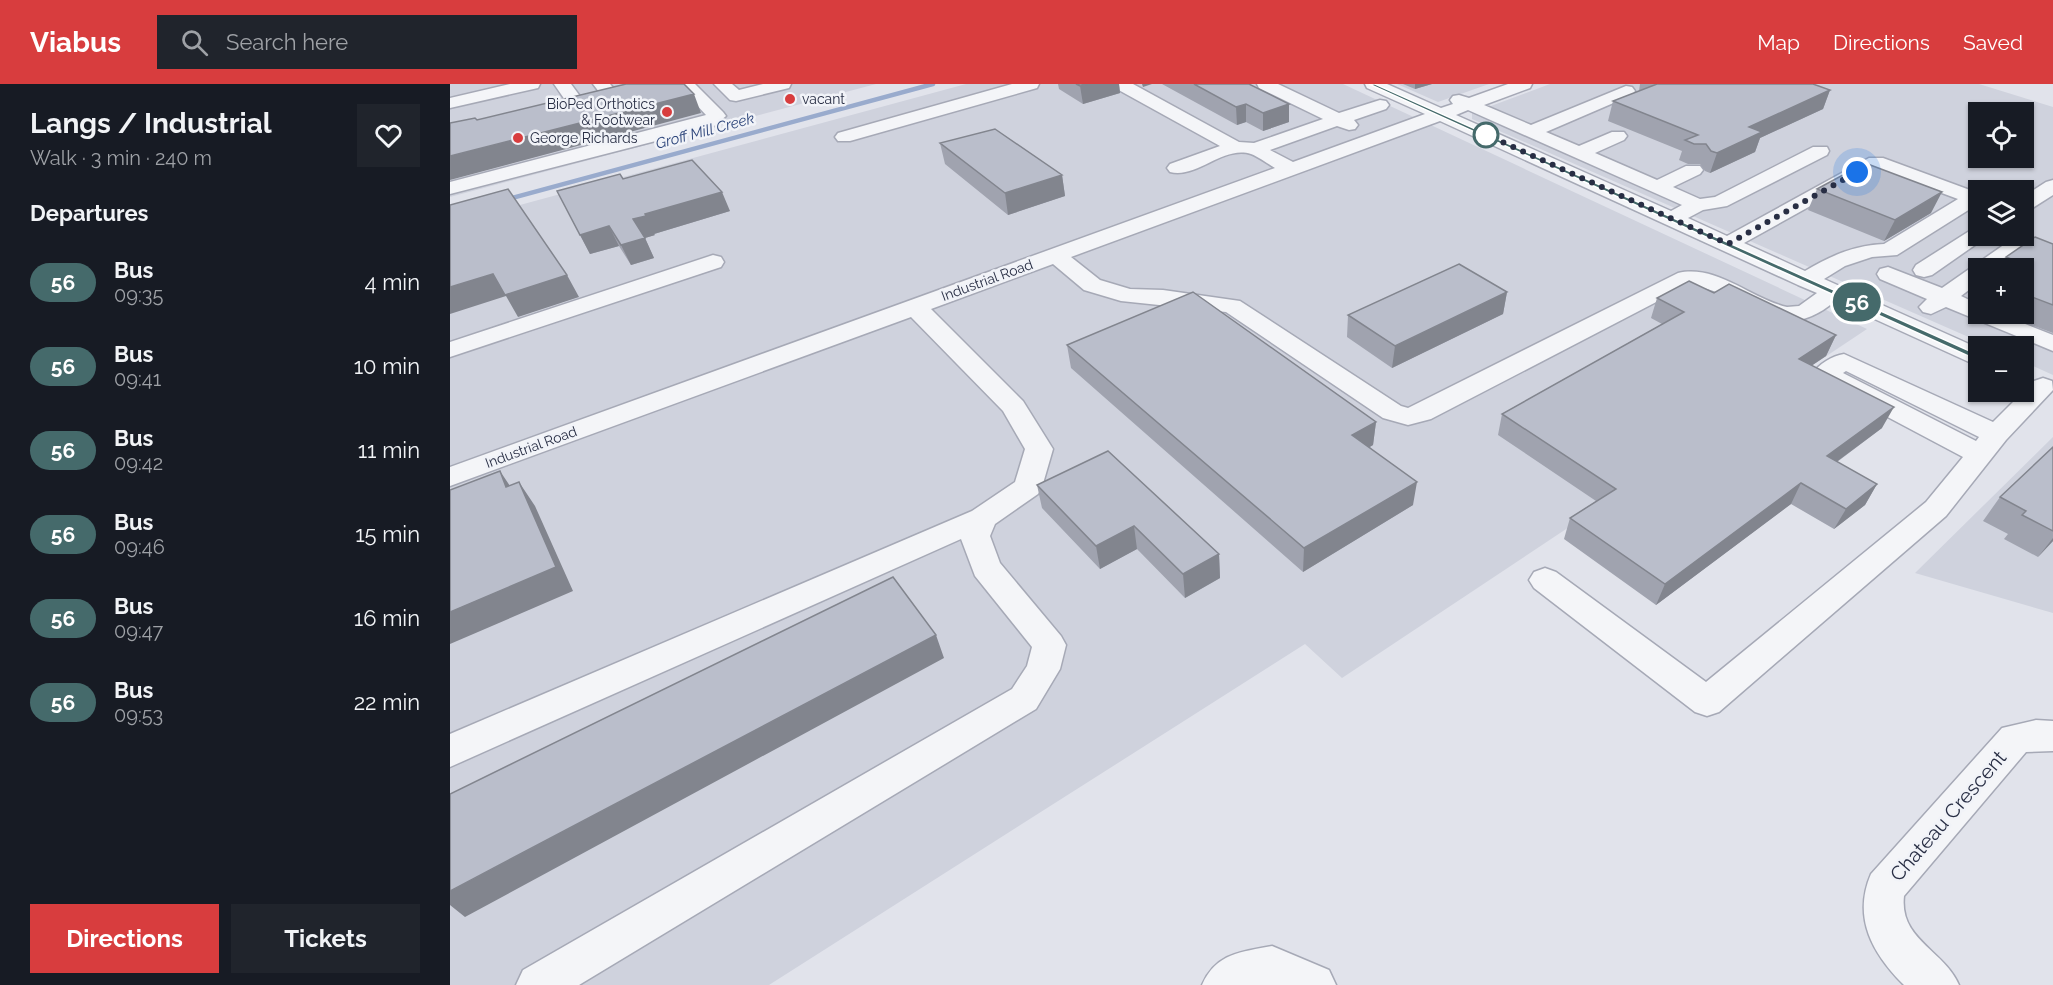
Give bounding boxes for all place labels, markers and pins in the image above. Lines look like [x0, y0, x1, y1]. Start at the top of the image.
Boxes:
place label: vacant [802, 91, 845, 107]
marker: vacant [783, 92, 797, 106]
place label: BioPed Orthotics & Footwear [547, 96, 655, 128]
marker: BioPed Orthotics & Footwear [660, 105, 674, 119]
unlabelled marker [1473, 122, 1499, 148]
place label: George Richards [530, 130, 638, 146]
marker: George Richards [511, 131, 525, 145]

